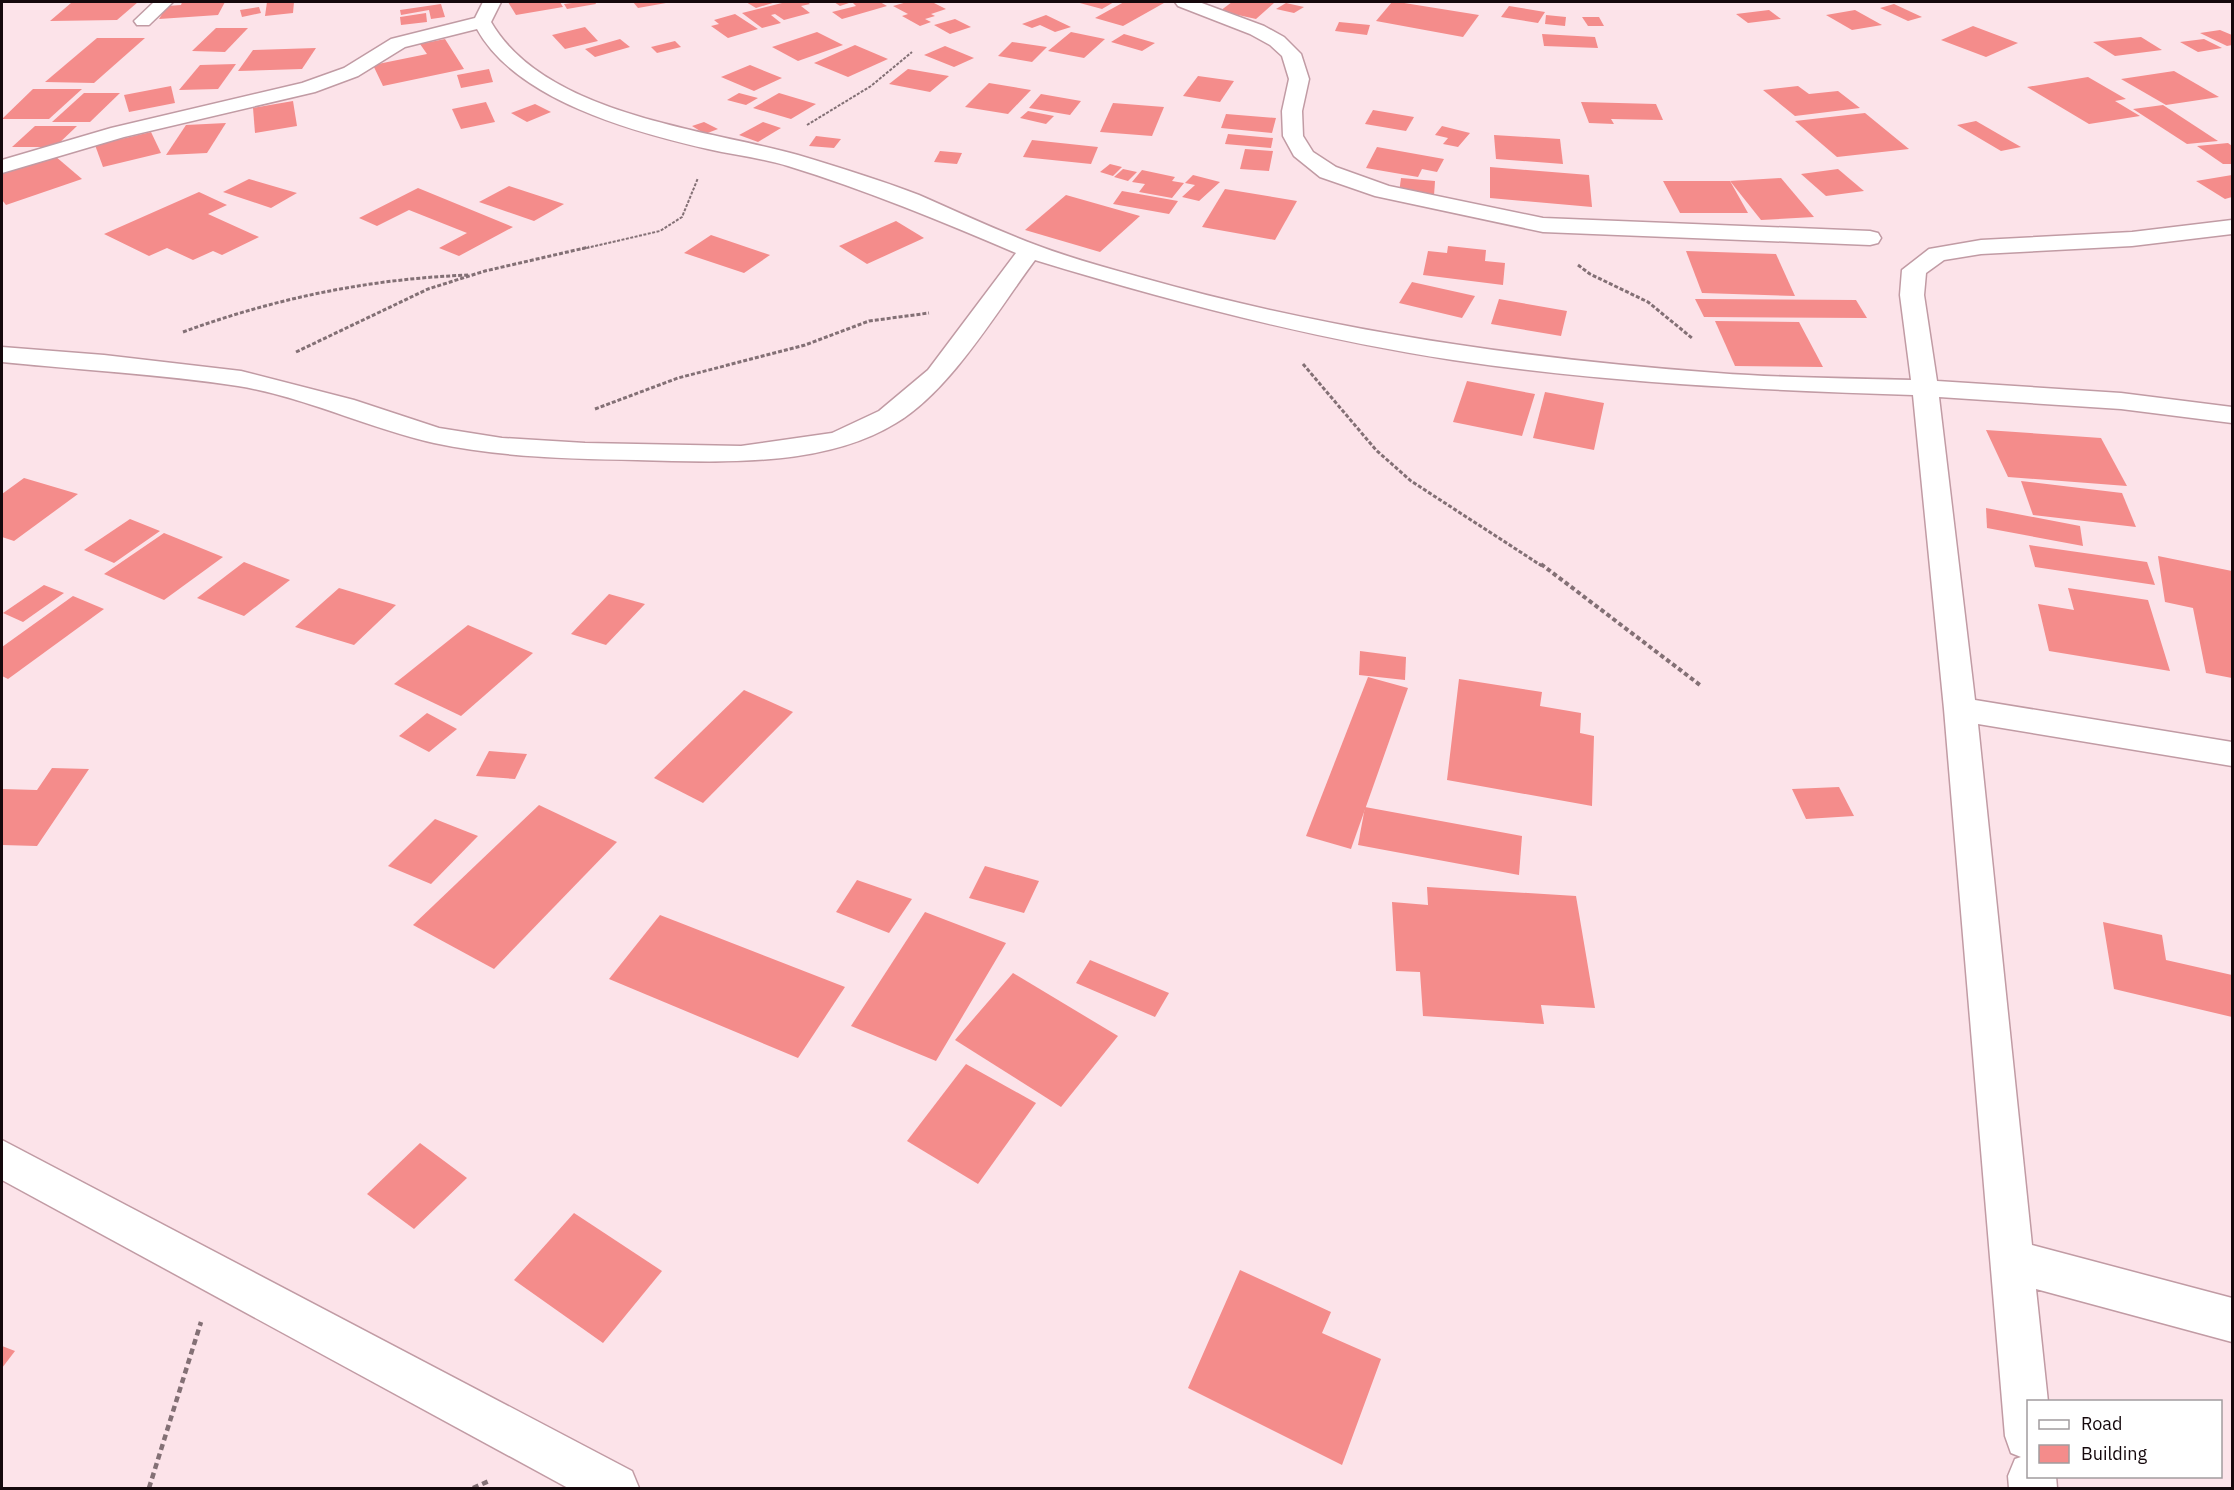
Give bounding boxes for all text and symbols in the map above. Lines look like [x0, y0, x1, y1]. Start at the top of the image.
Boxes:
legend [2027, 1400, 2222, 1478]
text: Road [2081, 1412, 2122, 1435]
text: Building [2081, 1442, 2148, 1465]

